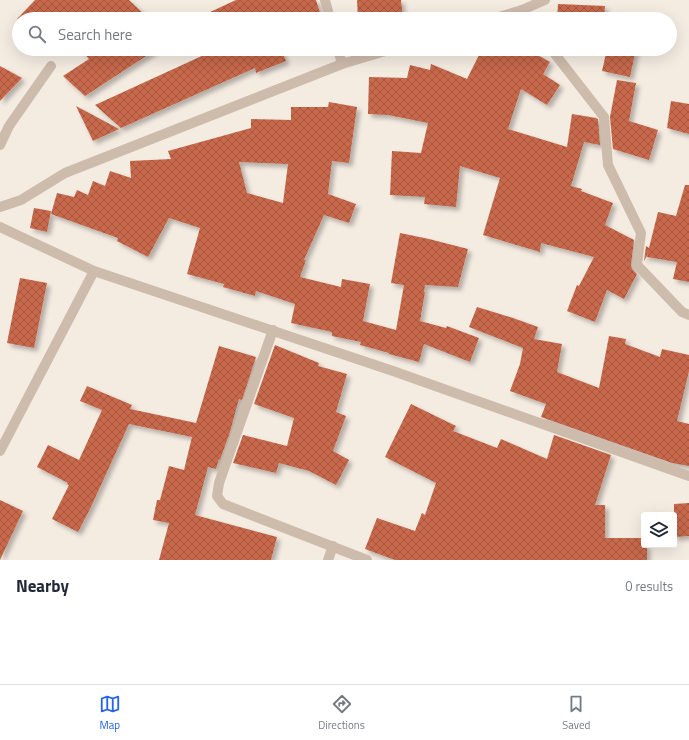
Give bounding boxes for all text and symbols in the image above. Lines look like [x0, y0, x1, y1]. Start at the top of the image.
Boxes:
search box [12, 12, 677, 56]
icon: search [26, 23, 48, 45]
text: Search here [58, 23, 132, 46]
map controls [641, 512, 677, 548]
button: layers [641, 512, 677, 548]
text: Nearby [16, 573, 69, 599]
text: 0 results [625, 576, 673, 596]
tab: Map [99, 693, 121, 733]
tab: Directions [318, 693, 365, 733]
tab: Saved [562, 693, 590, 733]

